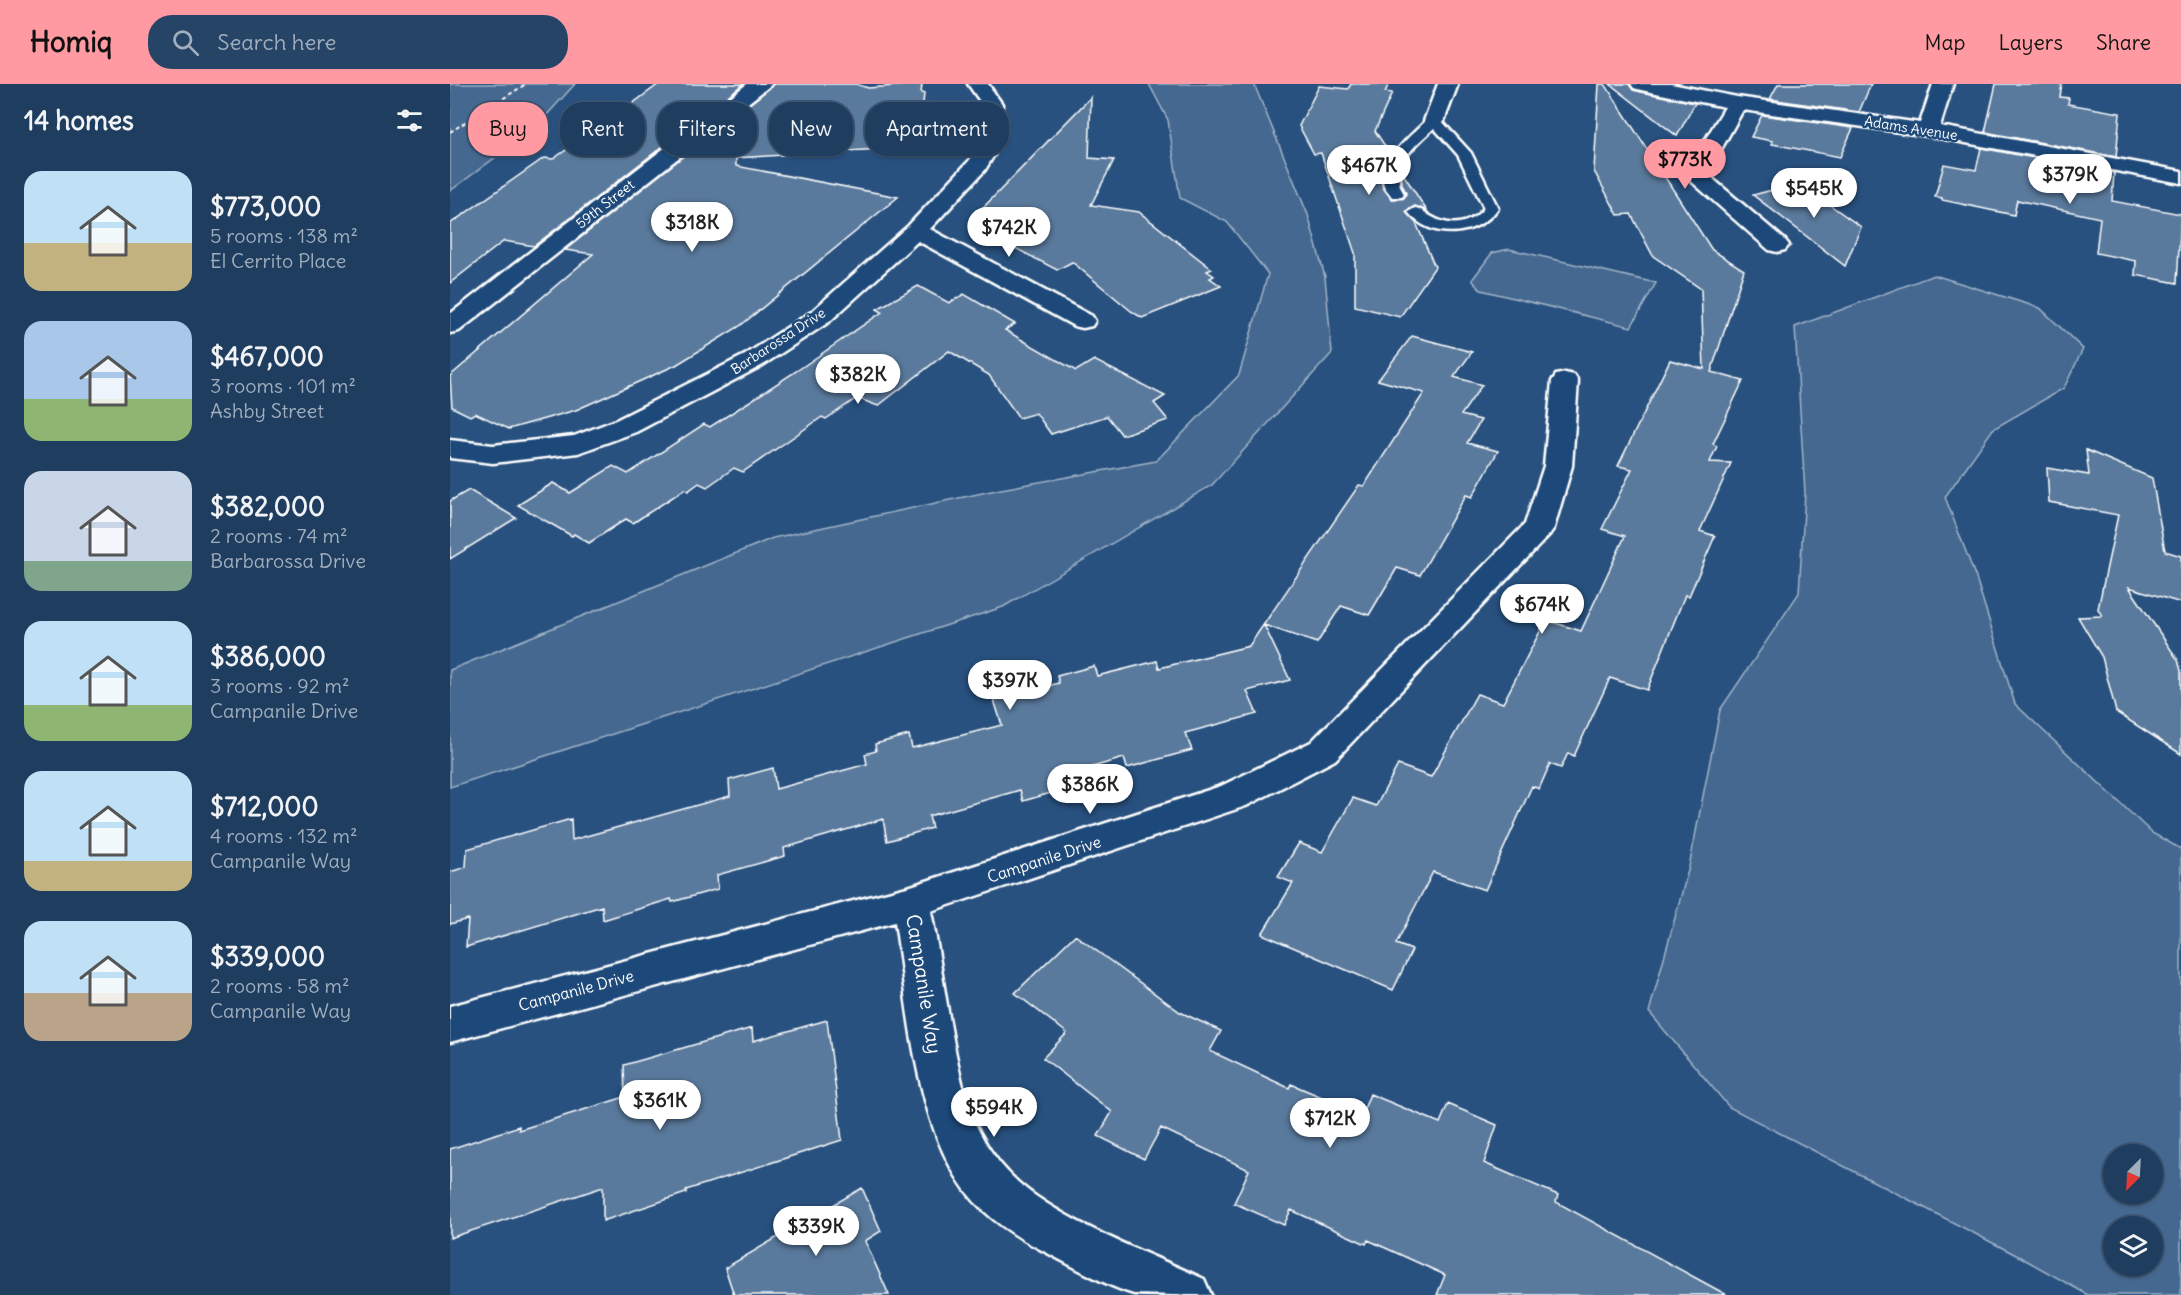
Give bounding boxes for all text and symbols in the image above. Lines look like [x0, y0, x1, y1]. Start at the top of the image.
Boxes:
search box [148, 15, 568, 69]
text: Homiq [30, 24, 112, 60]
icon: search [169, 26, 202, 59]
text: Search here [217, 28, 336, 56]
text: Map [1925, 29, 1965, 56]
text: Layers [1998, 29, 2063, 56]
text: Share [2096, 29, 2151, 56]
chip: Buy [468, 102, 548, 156]
chip: Rent [560, 102, 645, 156]
chip: Filters [657, 102, 757, 156]
chip: New [769, 102, 853, 156]
chip: Apartment [865, 102, 1009, 156]
text: 14 homes [24, 104, 134, 137]
icon: filters [393, 104, 426, 137]
street label: Adams Avenue [1863, 112, 1959, 144]
pin: $773K [1643, 139, 1727, 190]
pin: $467K [1327, 145, 1411, 196]
text: $773K [1658, 146, 1712, 171]
text: $467K [1341, 152, 1397, 177]
pin: $379K [2028, 154, 2112, 205]
text: $379K [2042, 161, 2098, 186]
pin: $545K [1772, 168, 1856, 219]
street label: 59th Street [572, 175, 638, 233]
text: $545K [1785, 175, 1843, 200]
text: $773,000 [210, 190, 321, 223]
icon: home [72, 195, 144, 267]
pin: $318K [650, 202, 734, 253]
pin: $742K [967, 207, 1051, 258]
text: $318K [665, 209, 719, 234]
text: $742K [981, 214, 1037, 239]
text: 5 rooms · 138 m² [210, 223, 358, 248]
text: El Cerrito Place [210, 248, 346, 273]
street label: Barbarossa Drive [727, 304, 829, 378]
text: $467,000 [210, 340, 324, 373]
icon: home [72, 345, 144, 417]
pin: $382K [816, 354, 900, 405]
text: $382K [829, 361, 887, 386]
text: 3 rooms · 101 m² [210, 373, 356, 398]
text: Ashby Street [210, 398, 324, 423]
text: $382,000 [210, 490, 325, 523]
icon: home [72, 495, 144, 567]
text: 2 rooms · 74 m² [210, 523, 347, 548]
text: Barbarossa Drive [210, 548, 366, 573]
pin: $674K [1500, 584, 1584, 635]
text: $674K [1514, 591, 1570, 616]
text: $386,000 [210, 640, 326, 673]
icon: home [72, 645, 144, 717]
pin: $397K [968, 660, 1052, 711]
text: $397K [982, 667, 1038, 692]
text: 3 rooms · 92 m² [210, 673, 349, 698]
text: Campanile Drive [210, 698, 358, 723]
pin: $386K [1048, 764, 1132, 815]
text: $386K [1061, 771, 1119, 796]
text: $712,000 [210, 790, 319, 823]
icon: home [72, 795, 144, 867]
text: 4 rooms · 132 m² [210, 823, 357, 848]
street label: Campanile Drive [985, 831, 1103, 887]
text: Campanile Way [210, 848, 351, 873]
street label: Campanile Way [901, 912, 948, 1056]
text: $339,000 [210, 940, 325, 973]
icon: home [72, 945, 144, 1017]
street label: Campanile Drive [516, 965, 636, 1015]
text: 2 rooms · 58 m² [210, 973, 350, 998]
text: Campanile Way [210, 998, 351, 1023]
pin: $361K [618, 1080, 702, 1131]
text: $361K [633, 1087, 687, 1112]
pin: $594K [952, 1087, 1036, 1138]
text: $594K [965, 1094, 1023, 1119]
pin: $712K [1288, 1098, 1372, 1149]
text: $712K [1304, 1105, 1356, 1130]
north arrow [2103, 1144, 2163, 1204]
map controls [2103, 1144, 2163, 1276]
pin: $339K [774, 1206, 858, 1257]
text: $339K [787, 1213, 845, 1238]
button: layers [2103, 1216, 2163, 1276]

